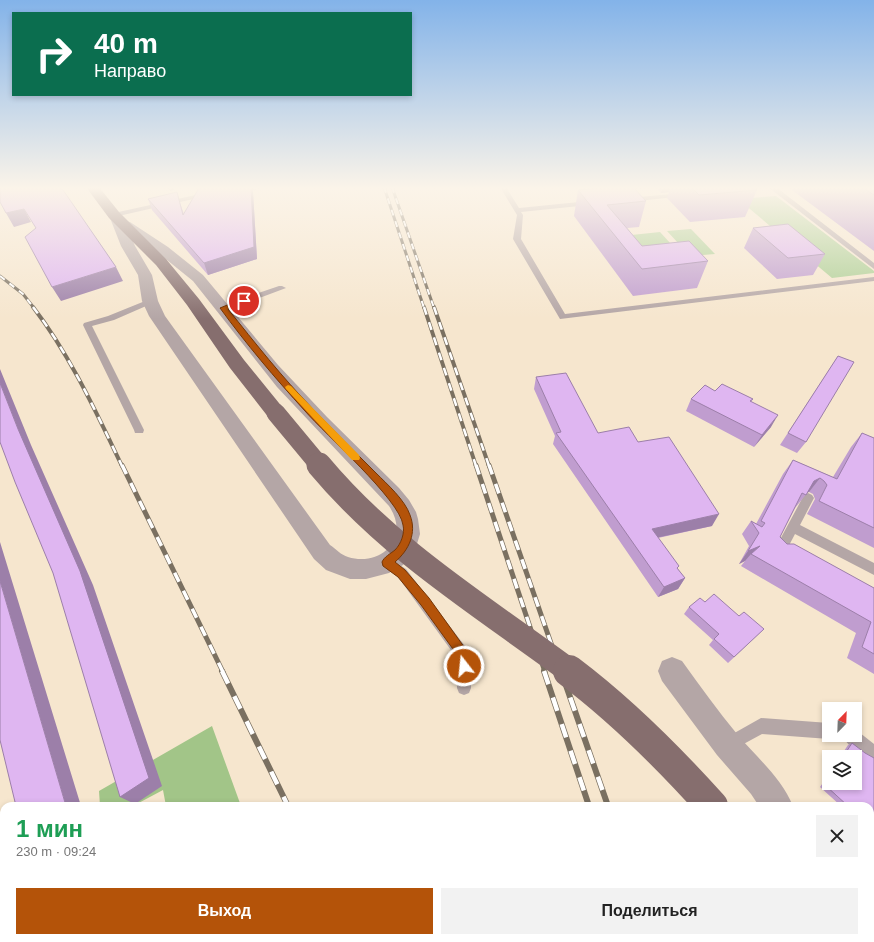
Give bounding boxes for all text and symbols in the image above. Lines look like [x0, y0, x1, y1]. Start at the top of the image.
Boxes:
icon: right [28, 28, 80, 80]
text: 40 m [94, 28, 158, 59]
text: Направо [94, 61, 166, 81]
pin [227, 284, 261, 318]
icon: arrive [233, 290, 255, 312]
position arrow [443, 645, 485, 687]
north arrow [822, 702, 862, 742]
map controls [822, 702, 862, 790]
button: layers [822, 750, 862, 790]
text: 1 мин [16, 815, 83, 842]
button: close [816, 815, 858, 857]
text: 230 m · 09:24 [16, 844, 96, 859]
button: Выход [16, 888, 433, 934]
button: Поделиться [441, 888, 858, 934]

